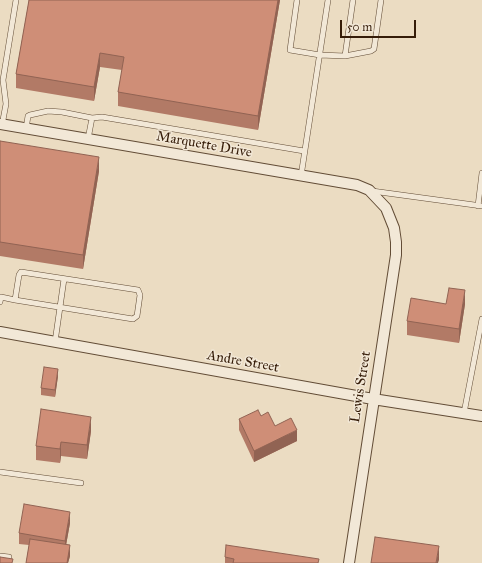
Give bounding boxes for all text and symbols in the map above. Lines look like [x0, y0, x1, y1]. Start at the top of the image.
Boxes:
scale bar [342, 12, 418, 38]
text: 50 m [347, 20, 372, 34]
street label: Marquette Drive [155, 128, 253, 162]
street label: Andre Street [206, 347, 280, 377]
street label: Lewis Street [347, 350, 375, 424]

